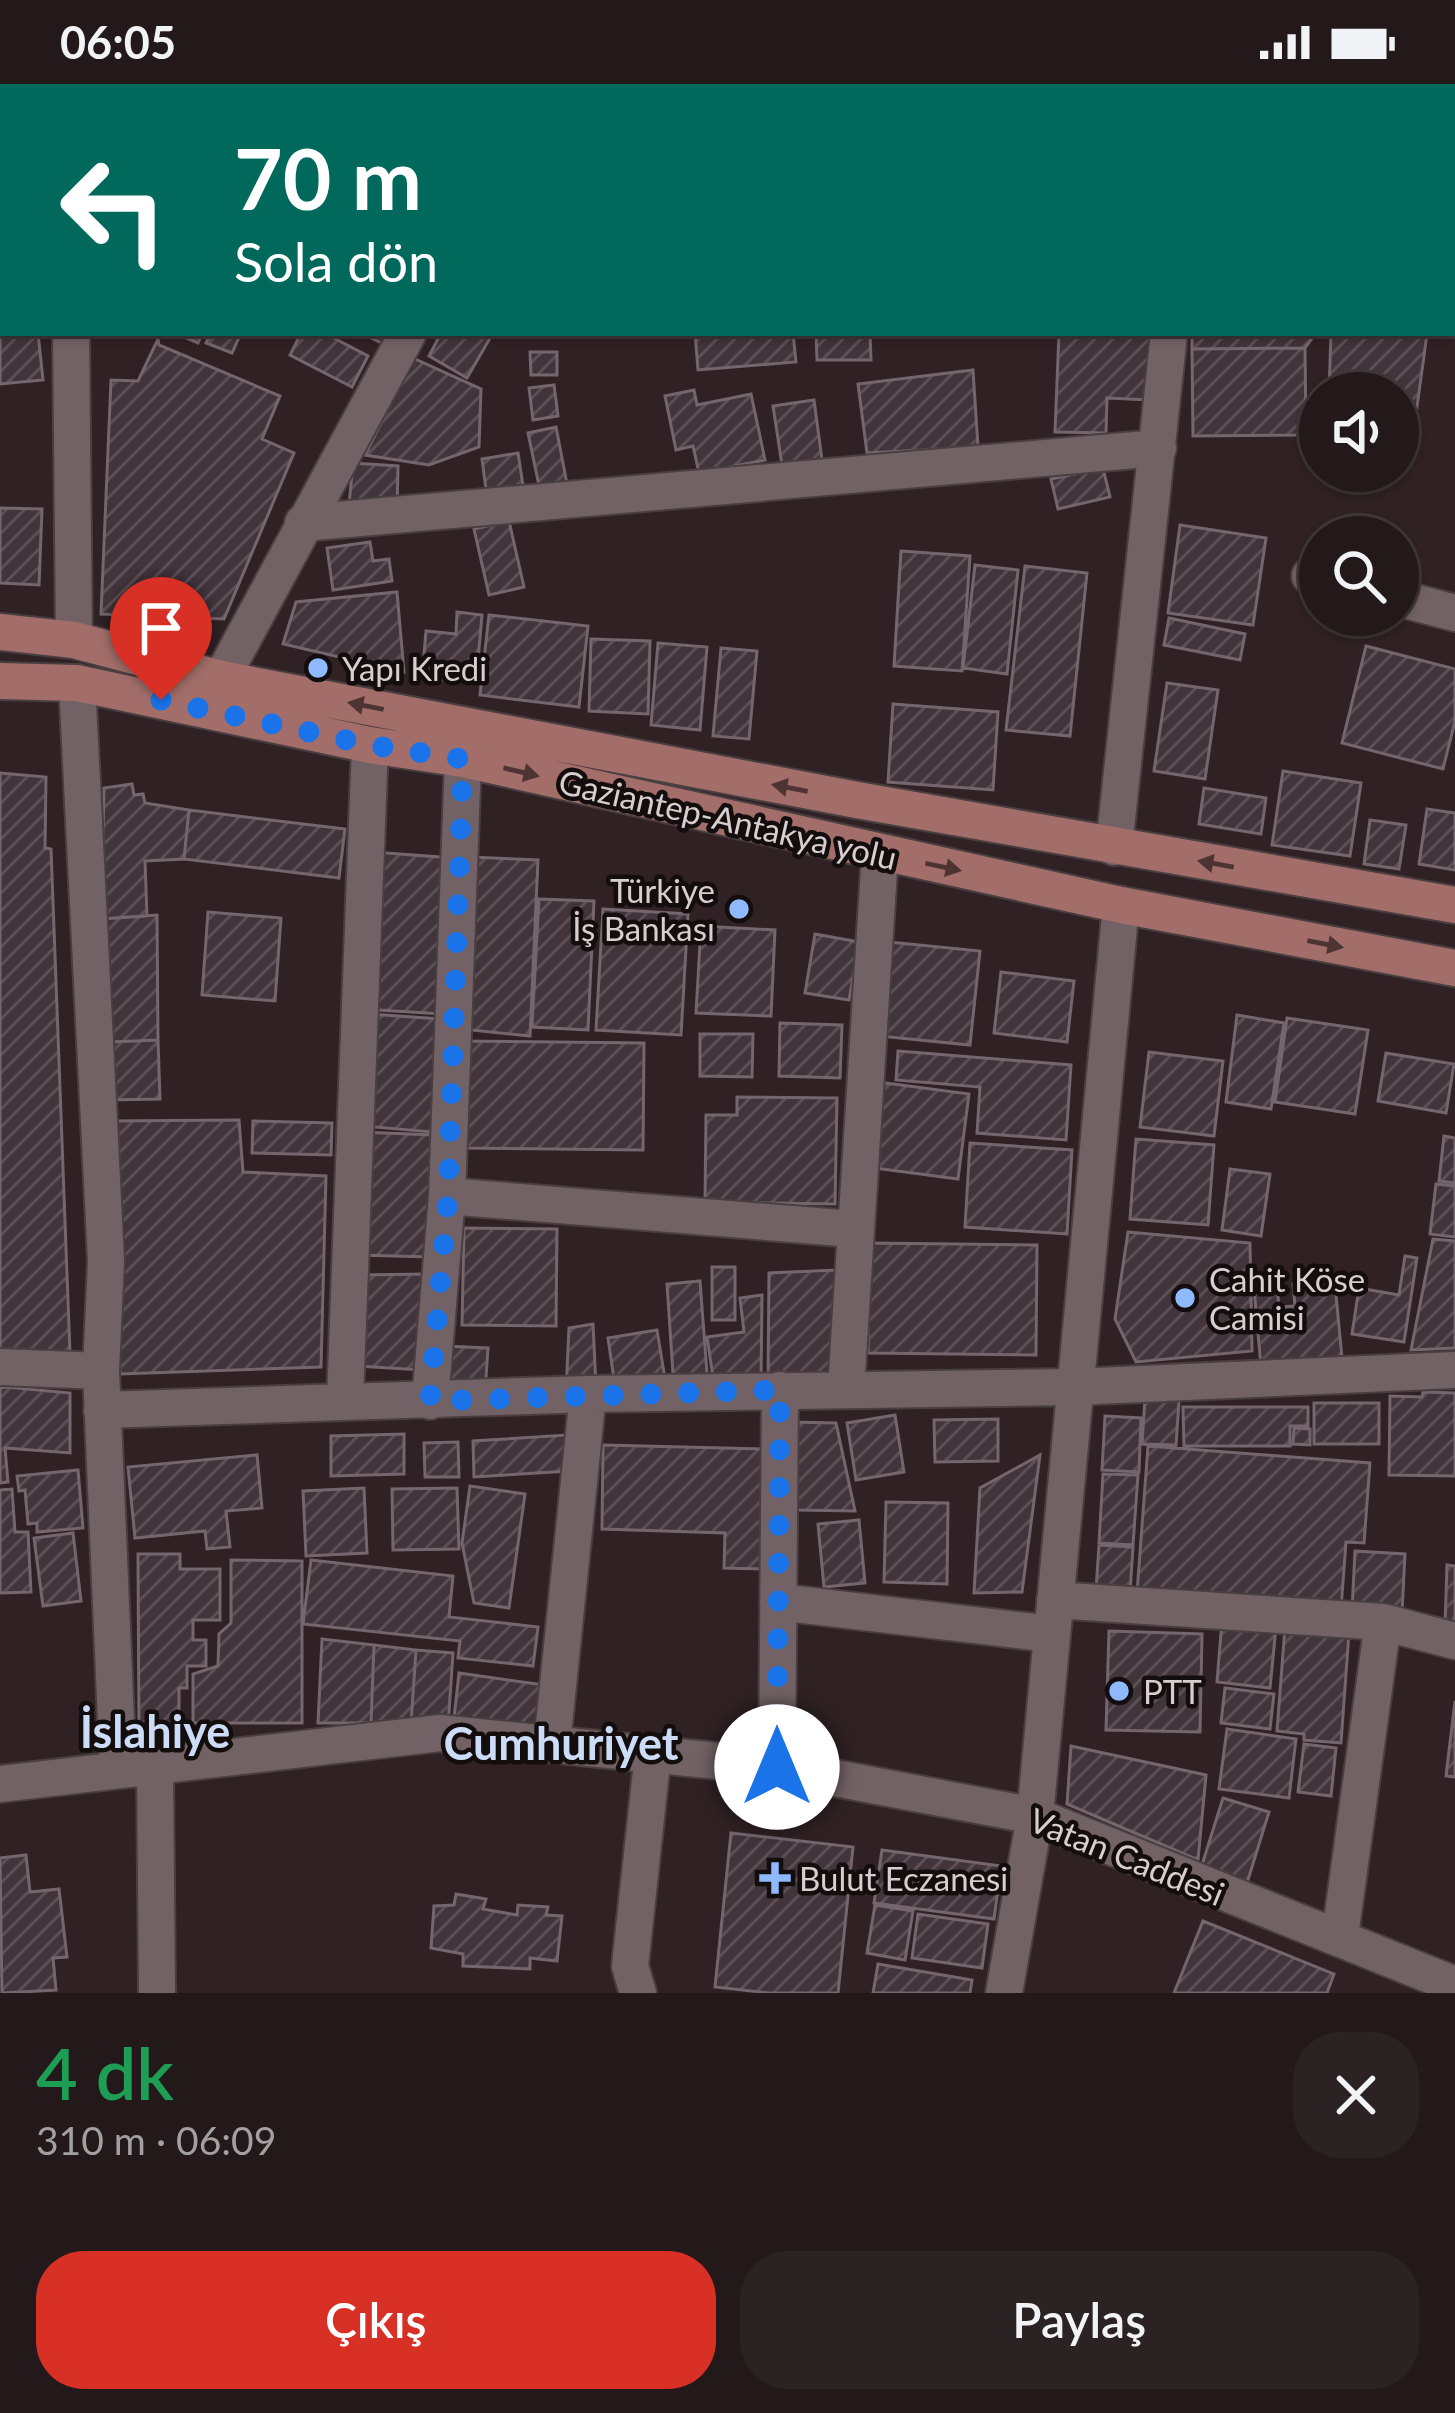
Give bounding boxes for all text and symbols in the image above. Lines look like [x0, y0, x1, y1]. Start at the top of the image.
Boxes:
text: 06:05 [60, 15, 176, 69]
text: 70 m [234, 127, 422, 228]
icon: left [36, 132, 192, 288]
text: Sola dön [234, 229, 438, 294]
map controls [1299, 372, 1419, 636]
button: sound [1299, 372, 1419, 492]
button: search [1299, 516, 1419, 636]
pin [110, 577, 212, 700]
icon: arrive [128, 595, 194, 661]
place label: Yapı Kredi [342, 648, 487, 688]
marker: Yapı Kredi [305, 655, 331, 681]
one-way arrow [347, 696, 384, 715]
street label: Gaziantep-Antakya yolu [555, 761, 901, 877]
one-way arrow [503, 763, 540, 782]
one-way arrow [771, 778, 809, 797]
one-way arrow [1196, 855, 1234, 873]
one-way arrow [924, 859, 962, 878]
place label: Türkiye İş Bankası [572, 870, 715, 948]
marker: Türkiye İş Bankası [726, 896, 752, 922]
one-way arrow [1307, 934, 1344, 953]
place label: Cahit Köse Camisi [1209, 1259, 1365, 1337]
marker: Cahit Köse Camisi [1172, 1285, 1198, 1311]
place label: PTT [1143, 1671, 1202, 1711]
marker: PTT [1106, 1678, 1132, 1704]
district label: İslahiye [80, 1704, 230, 1758]
position arrow [714, 1704, 840, 1830]
district label: Cumhuriyet [443, 1716, 679, 1770]
street label: Vatan Caddesi [1024, 1799, 1230, 1913]
place label: Bulut Eczanesi [799, 1858, 1008, 1898]
marker: Bulut Eczanesi [762, 1865, 788, 1891]
text: 4 dk [36, 2029, 174, 2115]
button: close [1293, 2032, 1419, 2158]
text: 310 m · 06:09 [36, 2117, 276, 2163]
button: Çıkış [36, 2251, 716, 2389]
button: Paylaş [740, 2251, 1419, 2389]

